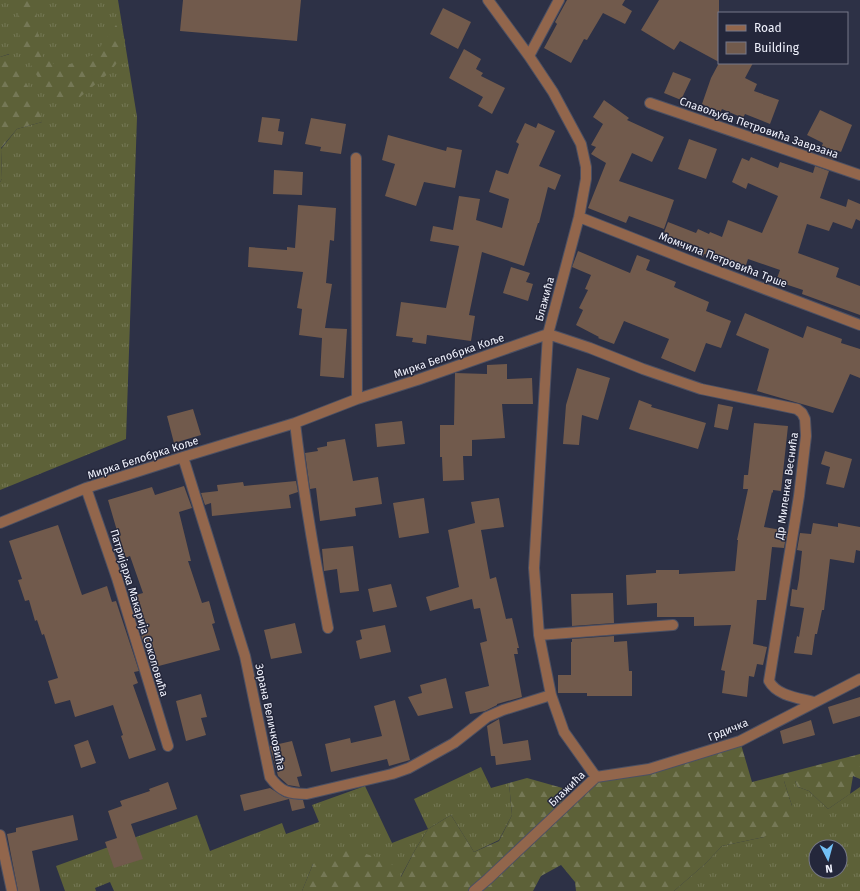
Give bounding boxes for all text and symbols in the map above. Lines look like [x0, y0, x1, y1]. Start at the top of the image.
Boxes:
legend [718, 12, 848, 64]
text: Road [754, 21, 782, 35]
text: Building [754, 41, 800, 55]
street label: Славољуба Петровића Заврзана [678, 95, 840, 161]
street label: Момчила Петровића Трше [657, 229, 789, 291]
street label: Блажића [533, 275, 557, 323]
street label: Мирка Белобрка Коље [392, 331, 506, 381]
street label: Др Миленка Веснића [773, 432, 801, 541]
street label: Мирка Белобрка Коље [86, 434, 200, 482]
street label: Патријарха Макарија Соколовића [107, 528, 171, 698]
street label: Зорана Величковића [252, 662, 288, 772]
street label: Грдичка [706, 716, 750, 744]
street label: Блажића [546, 768, 588, 810]
north arrow [808, 839, 848, 879]
text: N [825, 862, 833, 875]

